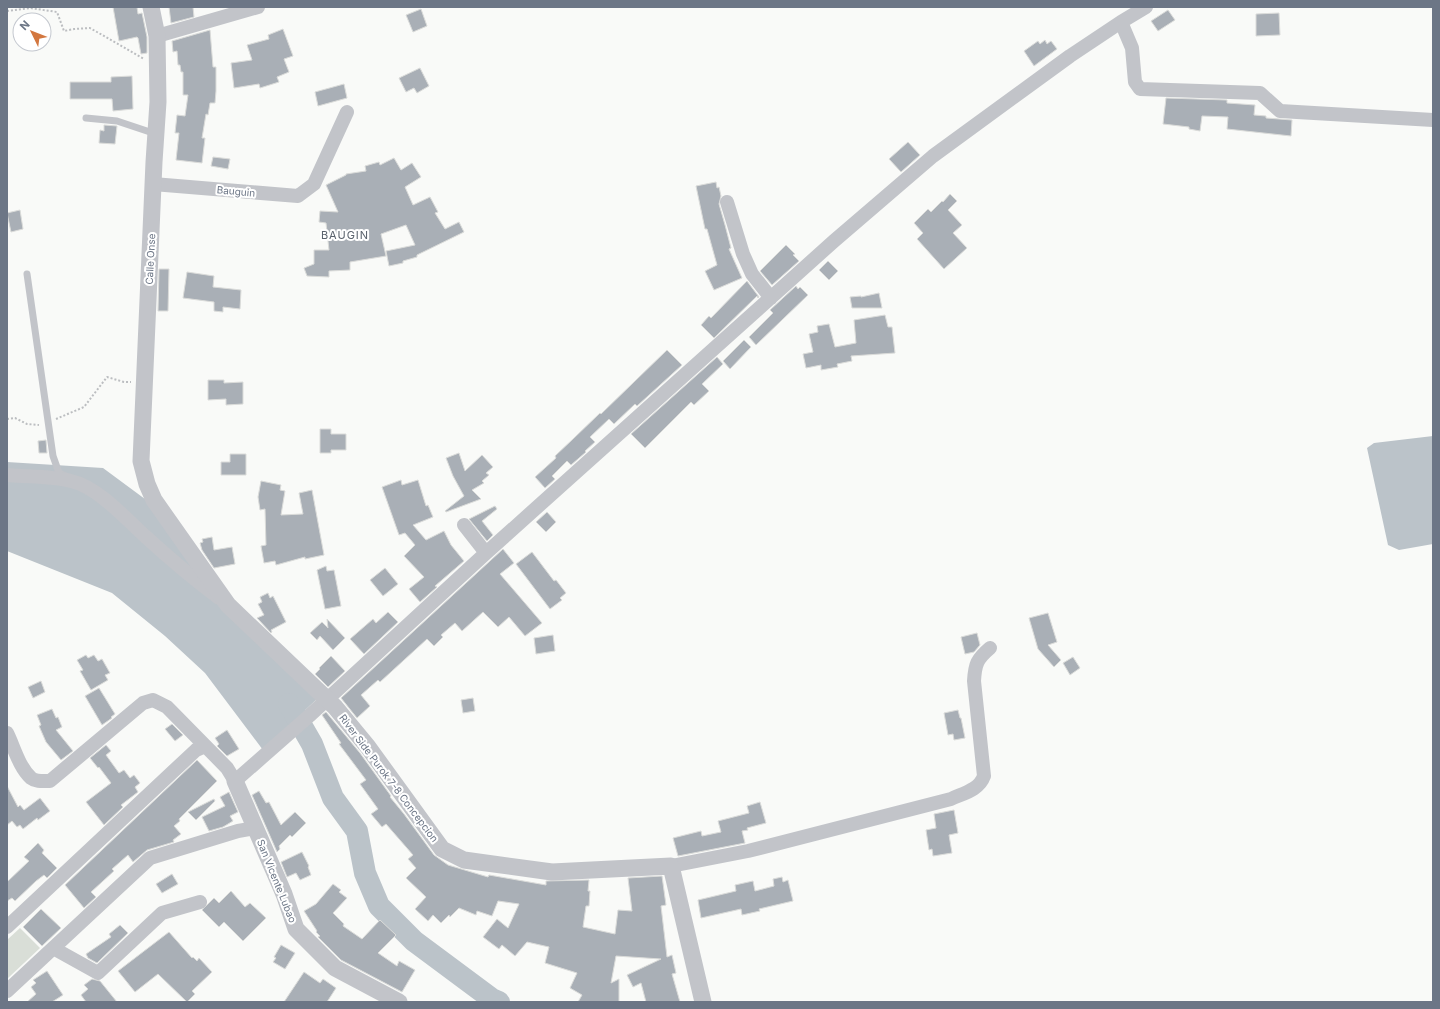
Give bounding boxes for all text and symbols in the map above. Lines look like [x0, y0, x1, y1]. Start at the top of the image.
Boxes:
north arrow [12, 12, 52, 52]
text: N [17, 17, 33, 33]
street label: Bauguin [216, 183, 256, 199]
district label: BAUGIN [321, 228, 369, 242]
street label: Calle Onse [143, 233, 157, 285]
street label: River Side Purok 7-8 Concepcion [337, 712, 441, 844]
street label: San Vicente Lubao [255, 838, 299, 924]

